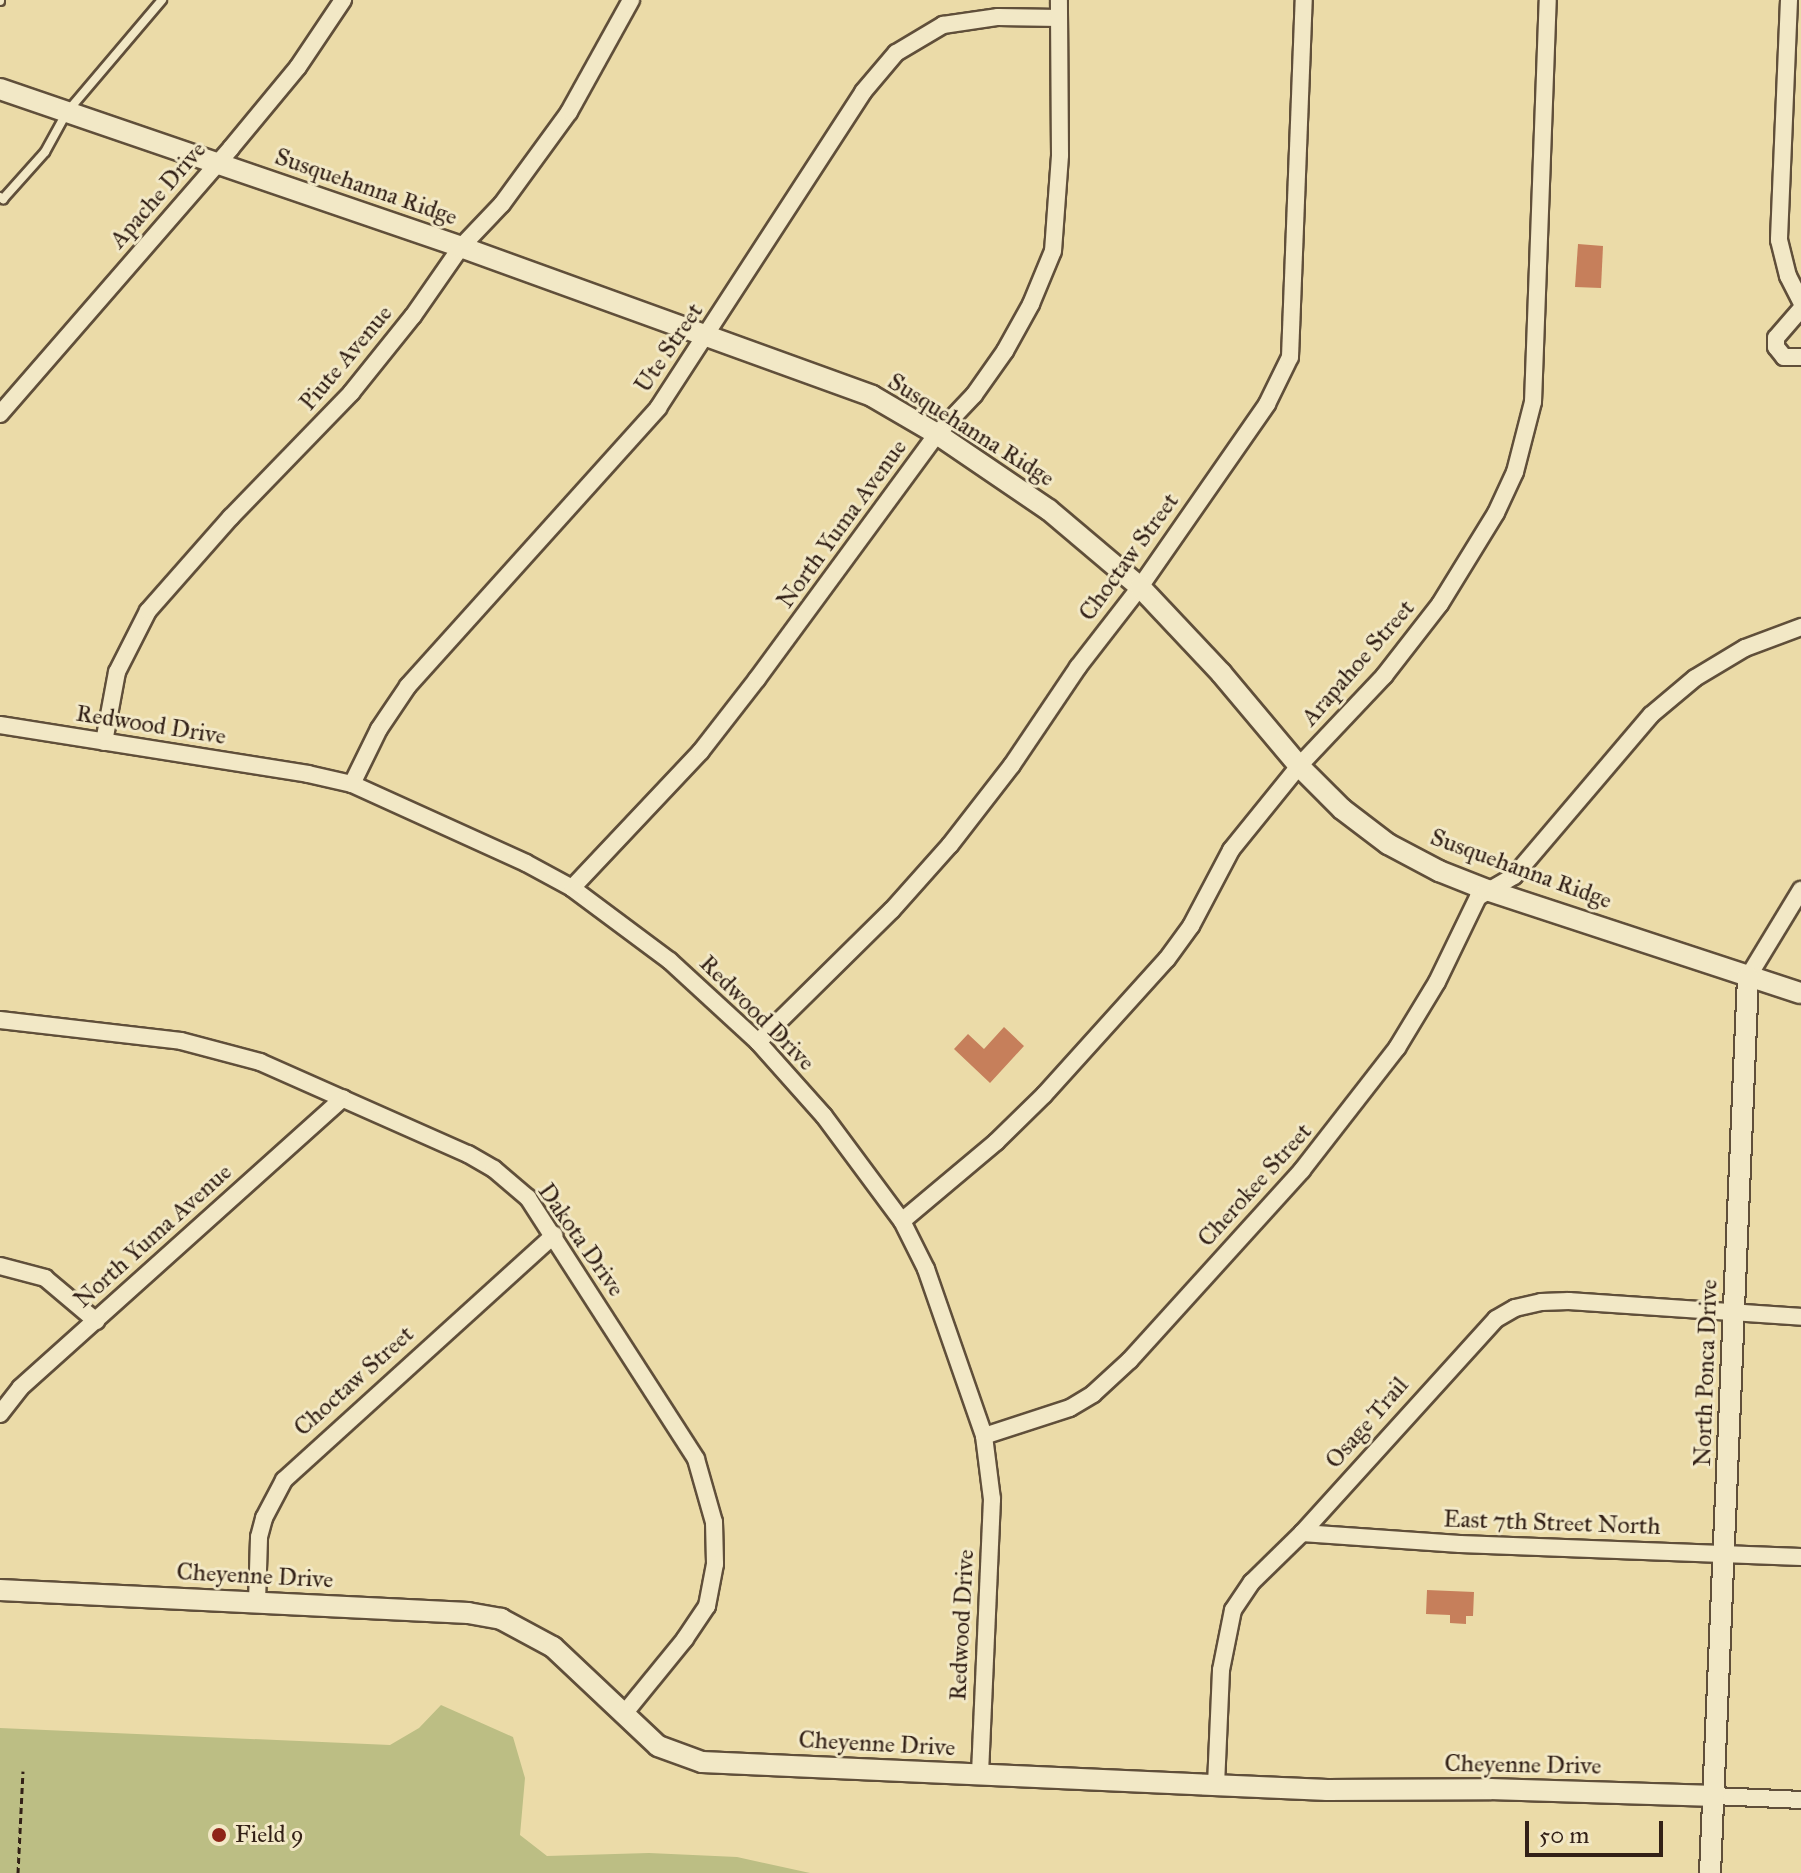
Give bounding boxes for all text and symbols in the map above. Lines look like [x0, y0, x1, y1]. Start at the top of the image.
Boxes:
street label: Apache Drive [104, 136, 212, 254]
street label: Susquehanna Ridge [271, 142, 461, 232]
street label: Ute Street [629, 298, 709, 398]
street label: Piute Avenue [294, 299, 398, 417]
street label: Susquehanna Ridge [882, 367, 1060, 493]
street label: North Yuma Avenue [771, 434, 913, 614]
street label: Choctaw Street [1073, 487, 1185, 627]
street label: Arapahoe Street [1295, 594, 1421, 732]
street label: Redwood Drive [74, 699, 228, 751]
street label: Susquehanna Ridge [1426, 823, 1616, 915]
street label: Redwood Drive [693, 949, 821, 1077]
street label: Cherokee Street [1192, 1117, 1318, 1253]
street label: North Yuma Avenue [68, 1158, 238, 1314]
street label: Dakota Drive [531, 1178, 631, 1302]
street label: North Ponca Drive [1688, 1279, 1724, 1467]
street label: Choctaw Street [288, 1320, 420, 1442]
street label: Osage Trail [1320, 1371, 1414, 1475]
street label: East 7th Street North [1443, 1505, 1661, 1541]
street label: Redwood Drive [944, 1549, 980, 1701]
street label: Cheyenne Drive [176, 1558, 334, 1594]
street label: Cheyenne Drive [798, 1726, 956, 1762]
street label: Cheyenne Drive [1444, 1749, 1602, 1781]
scale bar [1529, 1805, 1667, 1855]
text: 50 m [1539, 1820, 1589, 1850]
place label: Field 9 [235, 1821, 304, 1849]
marker: Field 9 [210, 1826, 228, 1844]

